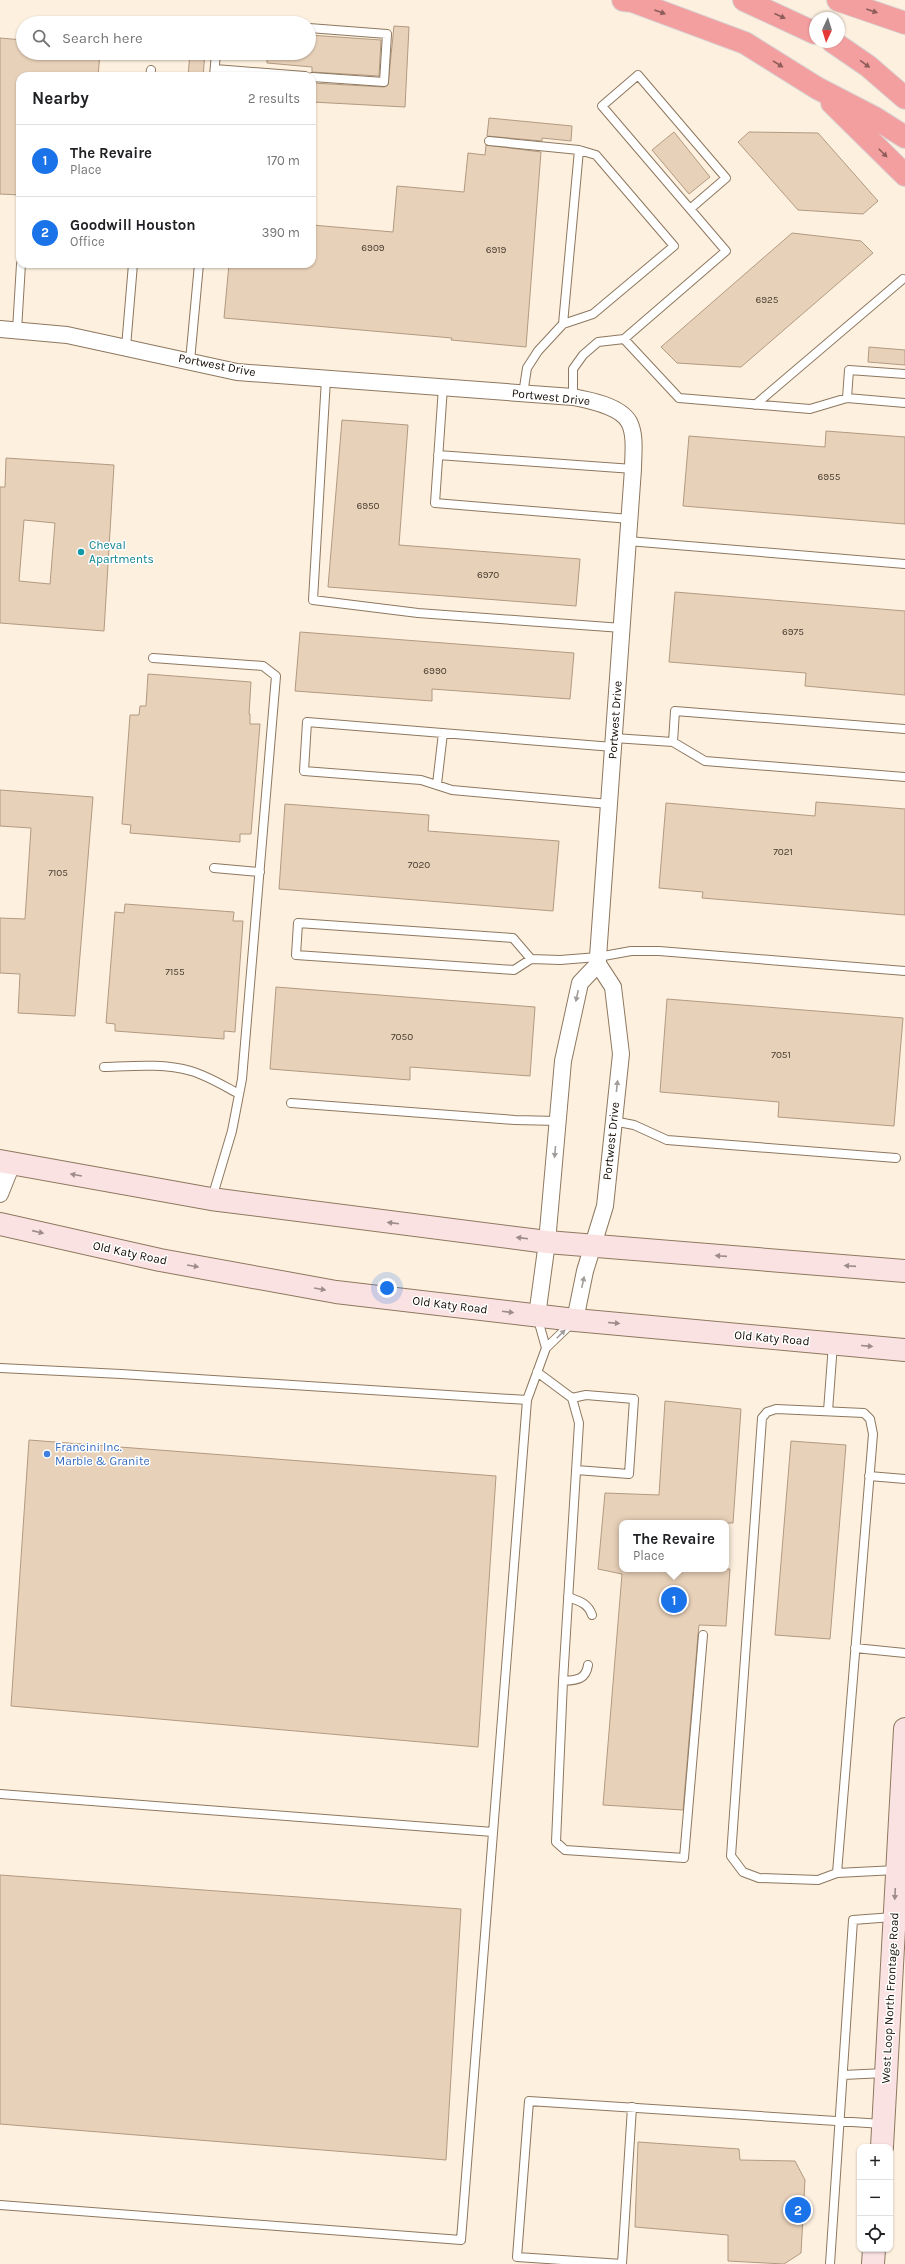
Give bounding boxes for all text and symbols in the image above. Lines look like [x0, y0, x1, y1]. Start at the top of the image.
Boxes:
one-way arrow [866, 8, 878, 14]
one-way arrow [654, 9, 666, 15]
north arrow [809, 12, 845, 48]
one-way arrow [774, 13, 785, 19]
search box [16, 16, 316, 60]
icon: search [30, 27, 52, 49]
text: Search here [62, 29, 143, 47]
one-way arrow [773, 60, 783, 68]
one-way arrow [860, 60, 870, 68]
text: Nearby [32, 88, 89, 108]
text: 2 results [248, 91, 300, 106]
text: The Revaire [70, 144, 152, 162]
one-way arrow [878, 148, 888, 158]
text: 1 [43, 153, 47, 168]
text: 170 m [267, 153, 300, 168]
text: Place [70, 162, 101, 177]
text: Goodwill Houston [70, 216, 196, 234]
text: 2 [41, 225, 49, 240]
text: 390 m [262, 225, 300, 240]
text: Office [70, 234, 105, 249]
house number: 6909 [361, 242, 385, 254]
house number: 6919 [486, 244, 507, 256]
house number: 6925 [756, 294, 779, 306]
street label: Portwest Drive [177, 351, 257, 379]
street label: Portwest Drive [511, 386, 591, 408]
house number: 6955 [818, 471, 841, 483]
house number: 6950 [356, 500, 380, 512]
place label: Cheval Apartments [89, 538, 154, 566]
marker: Cheval Apartments [76, 547, 86, 557]
house number: 6970 [477, 569, 499, 581]
house number: 6975 [782, 626, 804, 638]
house number: 6990 [423, 665, 447, 677]
street label: Portwest Drive [605, 680, 625, 760]
house number: 7021 [773, 846, 793, 858]
house number: 7020 [408, 859, 430, 871]
house number: 7105 [48, 867, 68, 879]
house number: 7155 [165, 966, 185, 978]
one-way arrow [574, 990, 580, 1002]
house number: 7050 [391, 1031, 413, 1043]
house number: 7051 [771, 1049, 791, 1061]
one-way arrow [614, 1080, 621, 1092]
street label: Portwest Drive [600, 1101, 622, 1181]
one-way arrow [552, 1146, 559, 1158]
one-way arrow [69, 1172, 82, 1178]
one-way arrow [387, 1219, 399, 1226]
one-way arrow [32, 1230, 44, 1236]
one-way arrow [516, 1235, 528, 1242]
street label: Old Katy Road [92, 1238, 168, 1268]
one-way arrow [715, 1253, 727, 1260]
one-way arrow [186, 1263, 199, 1269]
one-way arrow [844, 1263, 856, 1270]
one-way arrow [580, 1276, 586, 1288]
your location [377, 1278, 397, 1298]
one-way arrow [314, 1286, 327, 1292]
street label: Old Katy Road [412, 1293, 488, 1317]
one-way arrow [501, 1309, 514, 1315]
one-way arrow [608, 1320, 620, 1327]
street label: Old Katy Road [734, 1328, 810, 1348]
one-way arrow [556, 1329, 565, 1339]
one-way arrow [861, 1343, 873, 1350]
place label: Francini Inc. Marble & Granite [55, 1440, 150, 1468]
marker: Francini Inc. Marble & Granite [42, 1449, 52, 1459]
popup [619, 1520, 729, 1572]
text: The Revaire [633, 1530, 715, 1548]
text: Place [633, 1548, 664, 1563]
pin: 1 [661, 1585, 687, 1615]
one-way arrow [892, 1888, 898, 1901]
street label: West Loop North Frontage Road [879, 1912, 901, 2084]
map controls [857, 2144, 893, 2252]
button: + [857, 2144, 893, 2180]
button: − [857, 2180, 893, 2216]
pin: 2 [785, 2195, 811, 2225]
button: locate [857, 2216, 893, 2252]

